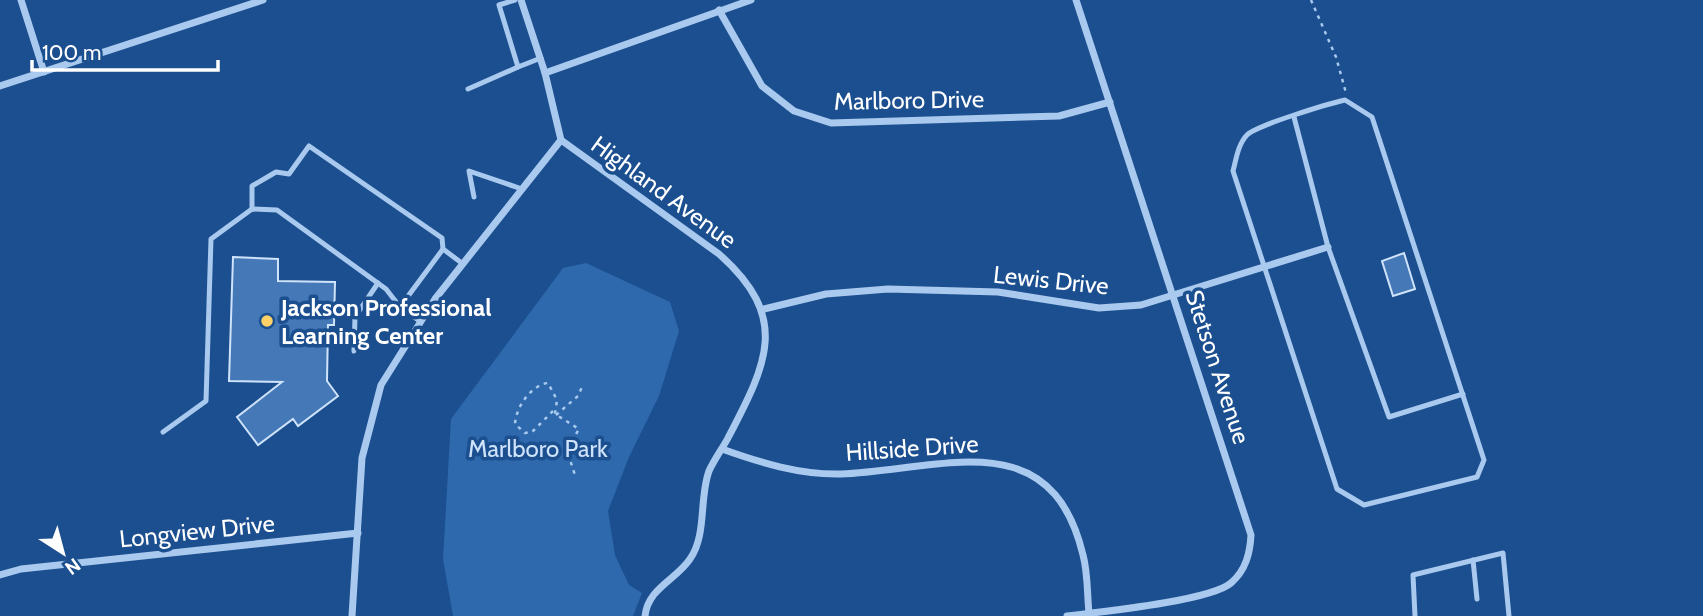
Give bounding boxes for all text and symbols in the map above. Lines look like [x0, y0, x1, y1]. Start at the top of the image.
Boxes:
scale bar [32, 28, 217, 72]
text: 100 m [42, 40, 101, 65]
street label: Marlboro Drive [834, 84, 984, 116]
street label: Highland Avenue [586, 130, 742, 254]
street label: Lewis Drive [992, 260, 1110, 300]
street label: Stetson Avenue [1179, 286, 1257, 448]
place label: Jackson Professional Learning Center [280, 293, 492, 350]
marker: Jackson Professional Learning Center [259, 313, 275, 329]
street label: Hillside Drive [845, 429, 979, 467]
park label: Marlboro Park [468, 434, 608, 463]
street label: Longview Drive [118, 508, 276, 554]
north arrow [28, 518, 98, 588]
text: N [61, 553, 85, 580]

